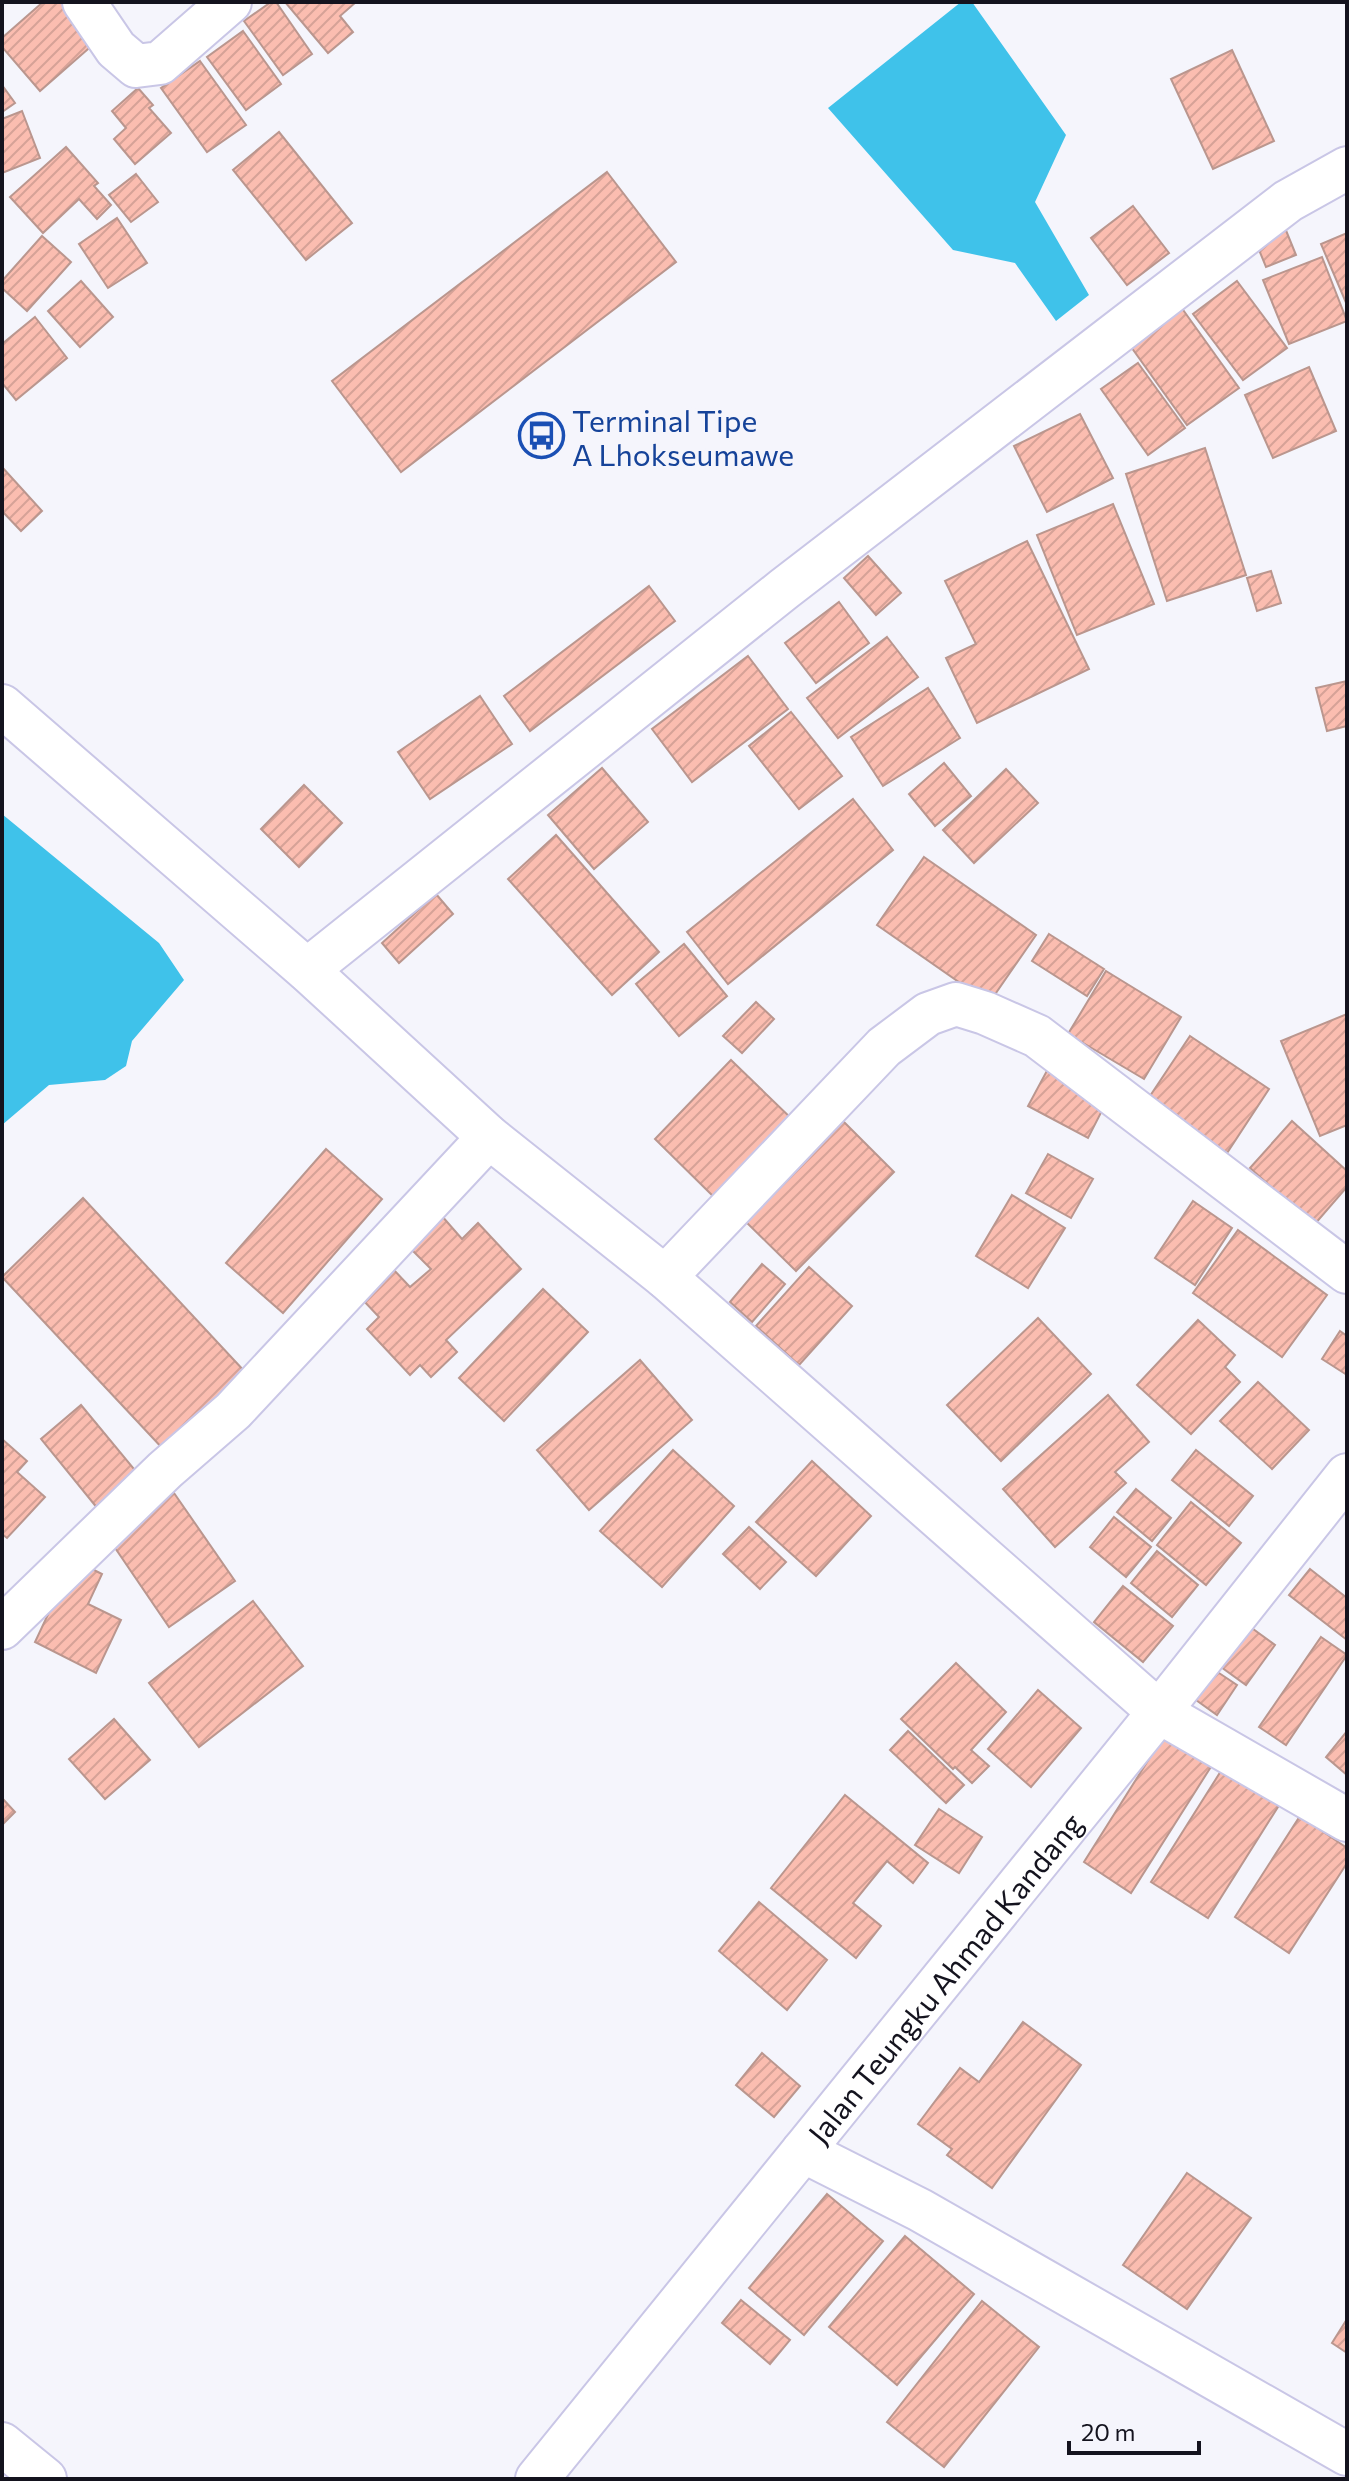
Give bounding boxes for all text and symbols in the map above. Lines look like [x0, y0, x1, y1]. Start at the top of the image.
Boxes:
place label: Terminal Tipe A Lhokseumawe [572, 401, 794, 472]
bus stop icon: Terminal Tipe A Lhokseumawe [517, 412, 565, 460]
street label: Jalan Teungku Ahmad Kandang [799, 1804, 1089, 2150]
scale bar [1069, 2405, 1199, 2455]
text: 20 m [1081, 2417, 1135, 2446]

